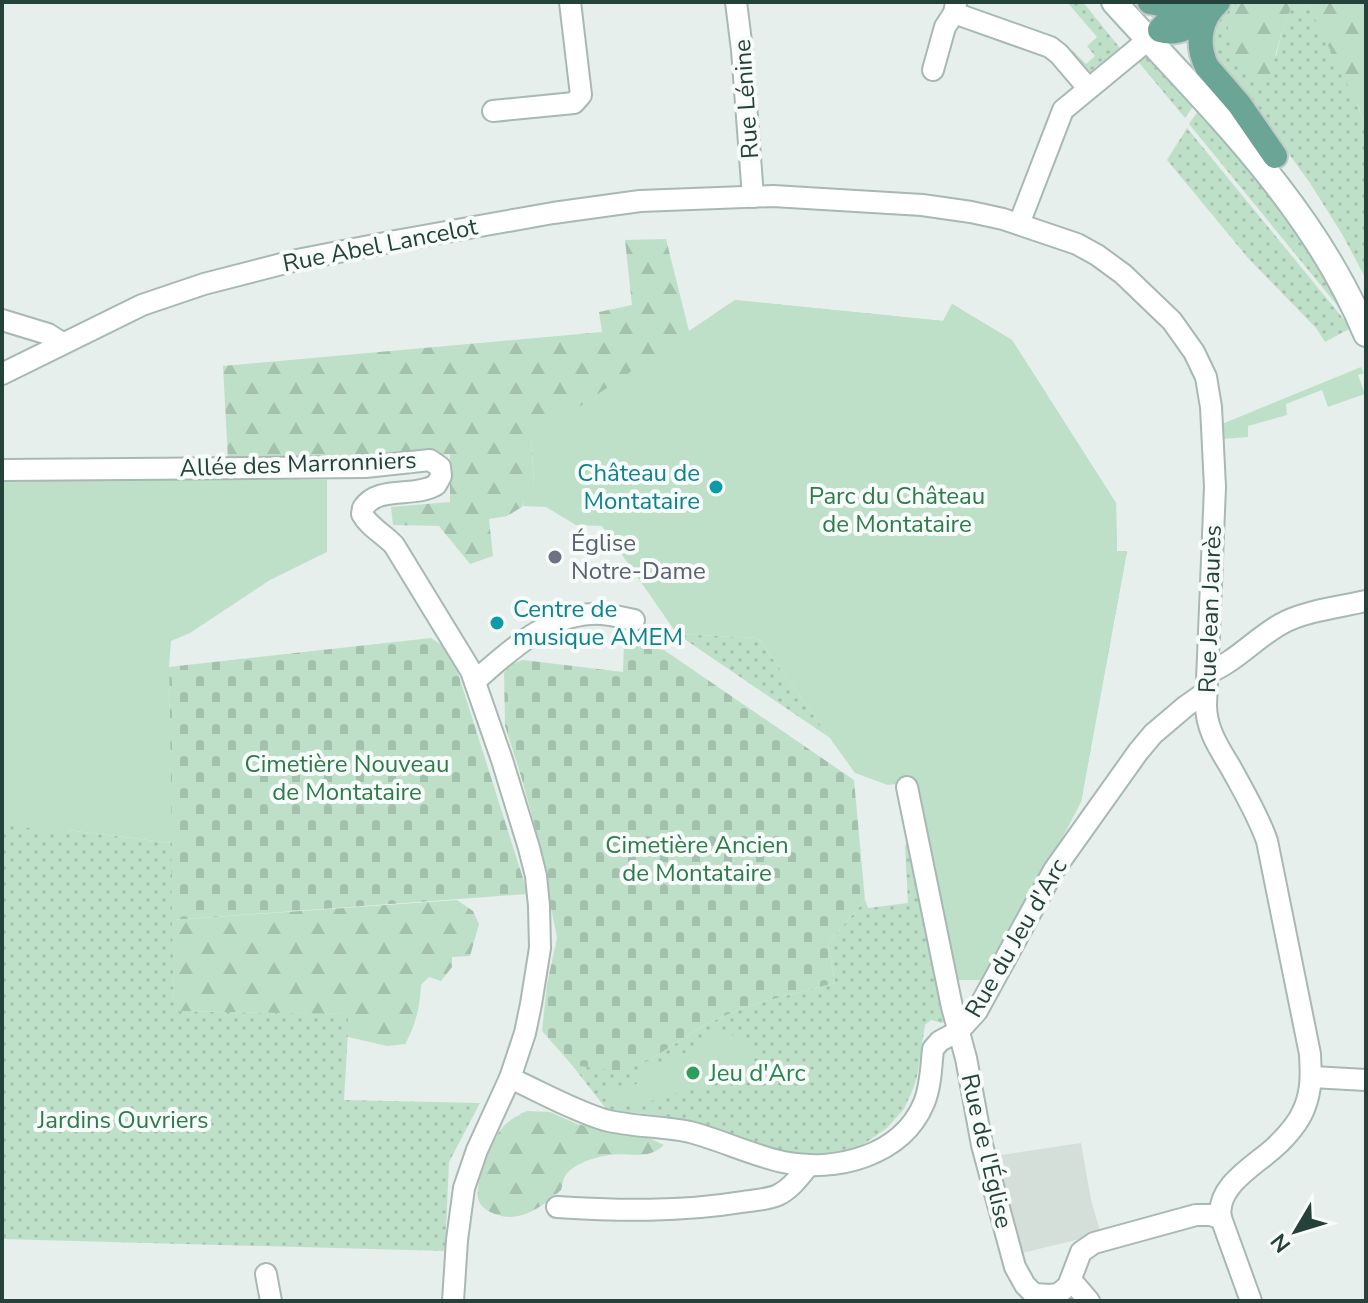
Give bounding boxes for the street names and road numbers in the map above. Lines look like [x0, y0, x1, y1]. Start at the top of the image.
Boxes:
street label: Rue Lénine [726, 38, 766, 160]
street label: Rue Abel Lancelot [280, 210, 481, 280]
street label: Allée des Marronniers [179, 444, 417, 484]
street label: Rue Jean Jaurès [1191, 524, 1229, 694]
street label: Rue du Jeu d'Arc [957, 853, 1075, 1023]
street label: Rue de l'Église [954, 1070, 1020, 1232]

